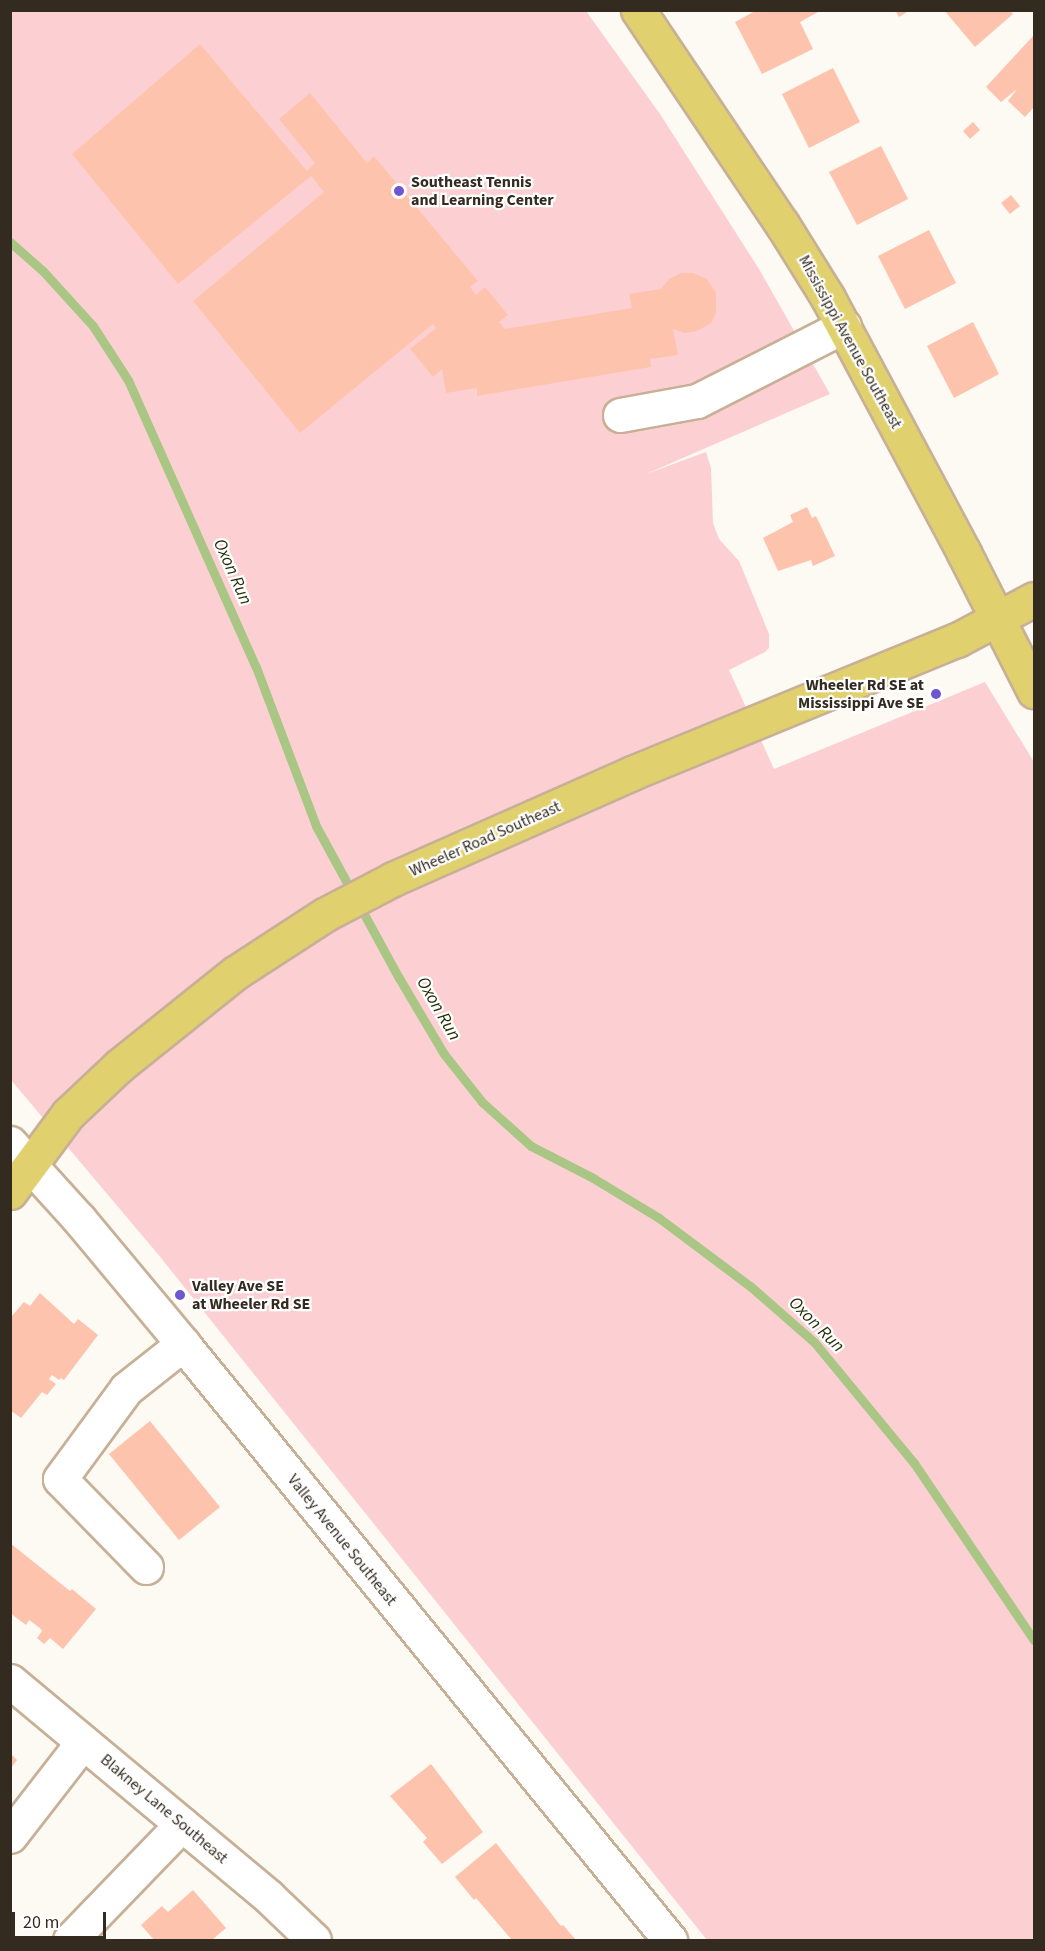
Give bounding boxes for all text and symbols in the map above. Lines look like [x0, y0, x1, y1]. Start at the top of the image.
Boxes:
place label: Southeast Tennis and Learning Center [411, 172, 554, 210]
marker: Southeast Tennis and Learning Center [392, 184, 406, 198]
street label: Mississippi Avenue Southeast [794, 252, 906, 432]
water label: Oxon Run [208, 536, 256, 608]
place label: Wheeler Rd SE at Mississippi Ave SE [798, 675, 924, 713]
marker: Wheeler Rd SE at Mississippi Ave SE [929, 687, 943, 701]
street label: Wheeler Road Southeast [407, 797, 563, 881]
water label: Oxon Run [411, 973, 465, 1045]
place label: Valley Ave SE at Wheeler Rd SE [192, 1276, 310, 1314]
marker: Valley Ave SE at Wheeler Rd SE [173, 1288, 187, 1302]
water label: Oxon Run [784, 1293, 848, 1357]
street label: Valley Avenue Southeast [283, 1471, 401, 1609]
street label: Blakney Lane Southeast [96, 1750, 232, 1868]
scale bar [15, 1900, 110, 1938]
text: 20 m [23, 1910, 59, 1935]

